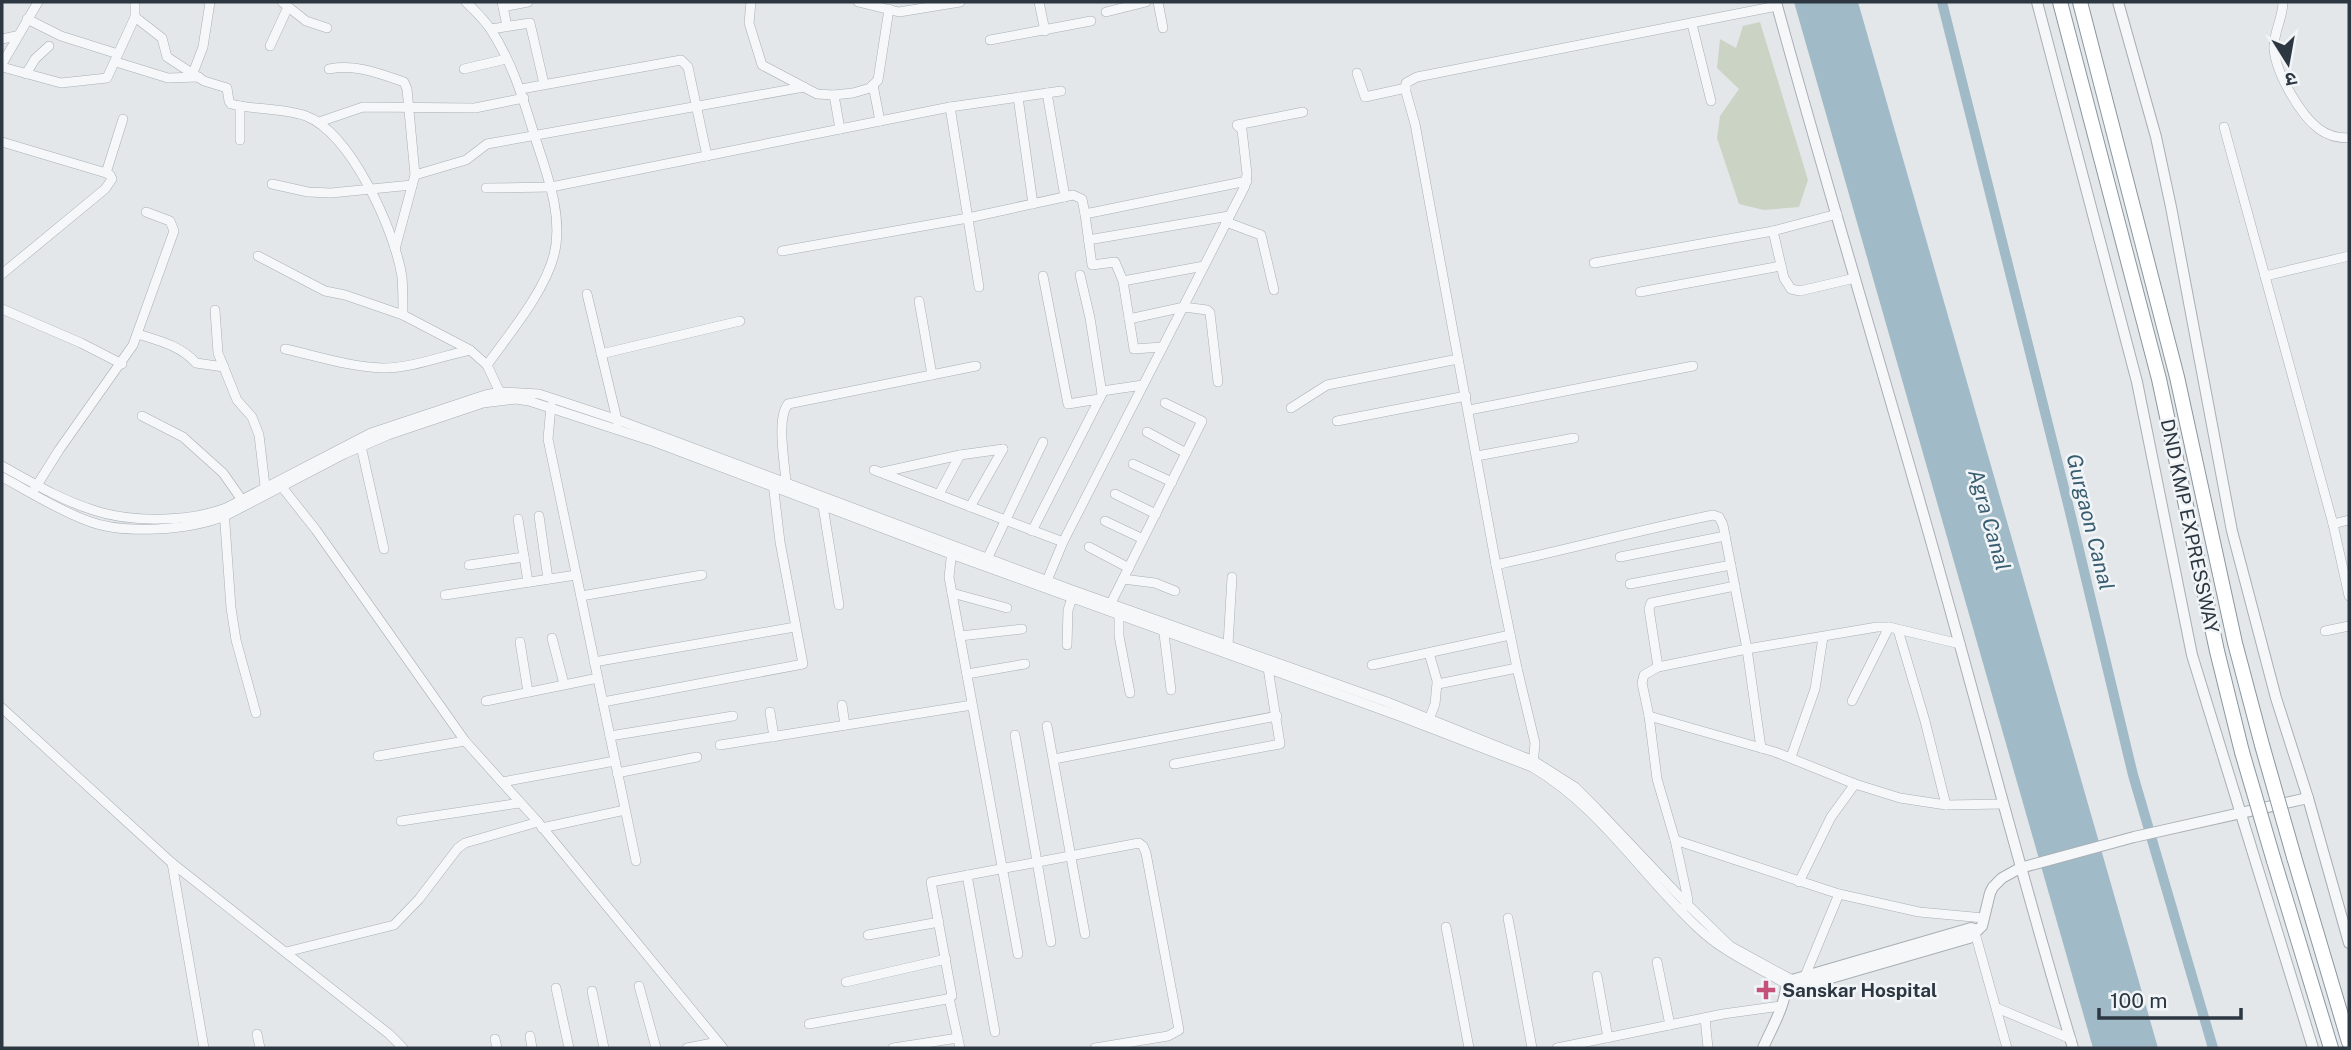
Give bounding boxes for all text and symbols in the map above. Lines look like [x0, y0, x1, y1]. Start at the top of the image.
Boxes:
north arrow [2253, 28, 2323, 98]
text: उ [2283, 68, 2299, 92]
street label: DND KMP EXPRESSWAY [2157, 417, 2224, 636]
water label: Gurgaon Canal [2061, 451, 2120, 593]
water label: Agra Canal [1963, 466, 2016, 573]
scale bar [2099, 976, 2241, 1020]
place label: Sanskar Hospital [1782, 979, 1937, 1001]
marker: Sanskar Hospital [1756, 980, 1776, 1000]
text: 100 m [2110, 988, 2167, 1013]

